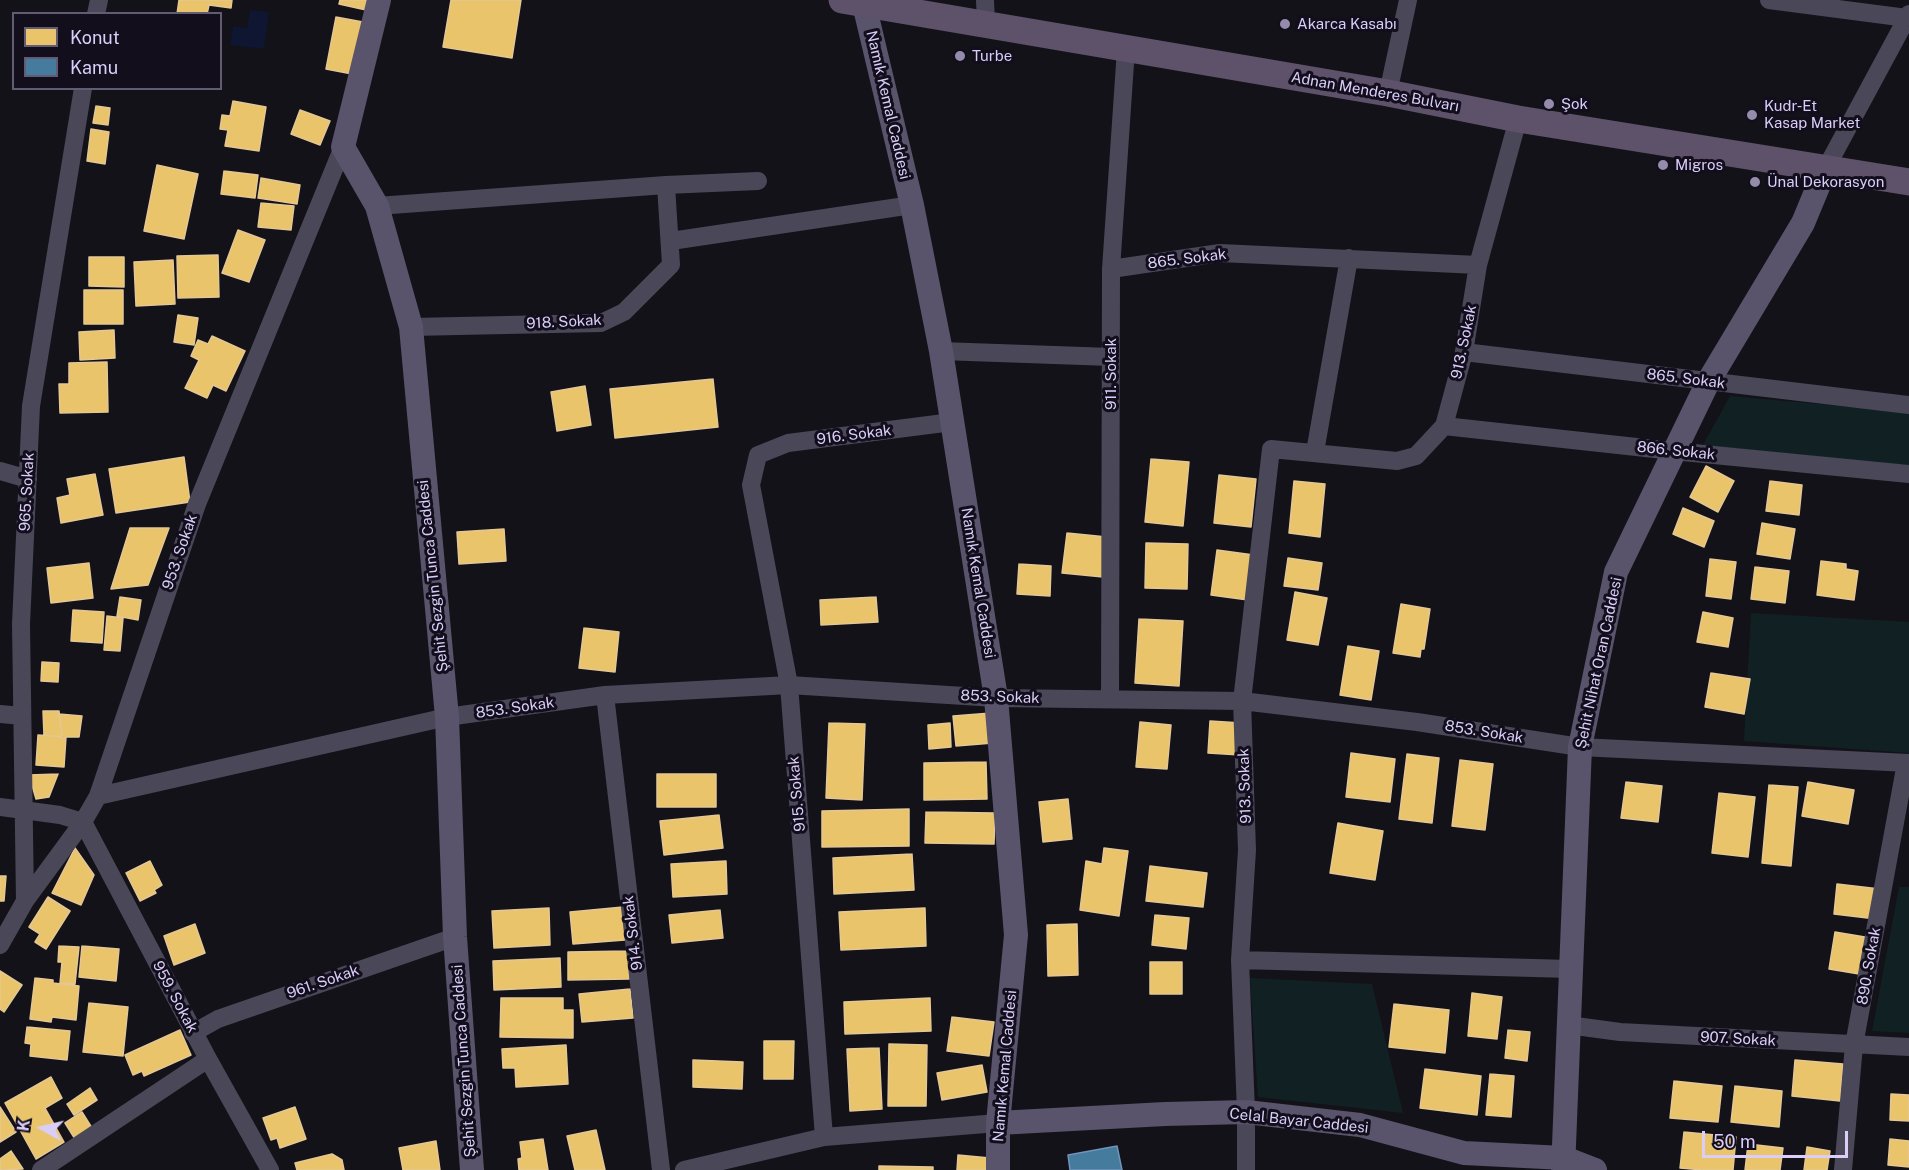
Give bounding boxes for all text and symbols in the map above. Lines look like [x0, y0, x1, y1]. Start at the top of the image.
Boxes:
legend [12, 12, 222, 90]
place label: Akarca Kasabı [1297, 15, 1397, 33]
marker: Akarca Kasabı [1278, 17, 1292, 31]
text: Konut [70, 27, 120, 48]
street label: Namık Kemal Caddesi [862, 29, 914, 181]
place label: Turbe [972, 47, 1012, 65]
marker: Turbe [953, 49, 967, 63]
text: Kamu [70, 57, 118, 78]
street label: Adnan Menderes Bulvarı [1290, 68, 1460, 116]
place label: Şok [1561, 95, 1588, 113]
marker: Şok [1542, 97, 1556, 111]
place label: Kudr-Et Kasap Market [1764, 97, 1860, 132]
marker: Kudr-Et Kasap Market [1745, 108, 1759, 122]
place label: Migros [1675, 156, 1723, 174]
marker: Migros [1656, 158, 1670, 172]
place label: Ünal Dekorasyon [1767, 173, 1884, 191]
marker: Ünal Dekorasyon [1748, 175, 1762, 189]
street label: 865. Sokak [1147, 245, 1227, 273]
street label: 913. Sokak [1447, 303, 1481, 381]
street label: 918. Sokak [526, 311, 602, 333]
street label: 911. Sokak [1102, 338, 1120, 410]
street label: 865. Sokak [1646, 365, 1726, 393]
street label: 916. Sokak [816, 421, 892, 449]
street label: 866. Sokak [1636, 438, 1716, 464]
street label: 965. Sokak [16, 452, 38, 532]
street label: Şehit Sezgin Tunca Caddesi [414, 479, 452, 673]
street label: Namık Kemal Caddesi [957, 506, 999, 660]
street label: 953. Sokak [159, 512, 201, 592]
street label: Şehit Nihat Oran Caddesi [1572, 576, 1626, 750]
street label: 853. Sokak [960, 687, 1040, 707]
street label: 853. Sokak [475, 694, 555, 722]
street label: 853. Sokak [1443, 717, 1525, 747]
street label: 913. Sokak [1235, 748, 1255, 824]
street label: 915. Sokak [785, 756, 809, 832]
street label: 914. Sokak [619, 894, 647, 972]
street label: 890. Sokak [1853, 926, 1885, 1006]
street label: 959. Sokak [149, 958, 201, 1036]
street label: 961. Sokak [285, 961, 361, 1003]
street label: Şehit Sezgin Tunca Caddesi [448, 964, 480, 1158]
street label: Namık Kemal Caddesi [989, 989, 1021, 1143]
street label: 907. Sokak [1700, 1028, 1776, 1050]
north arrow [12, 1098, 72, 1158]
street label: Celal Bayar Caddesi [1229, 1105, 1369, 1137]
text: K [13, 1118, 34, 1132]
scale bar [1705, 1119, 1850, 1157]
text: 50 m [1713, 1131, 1756, 1152]

